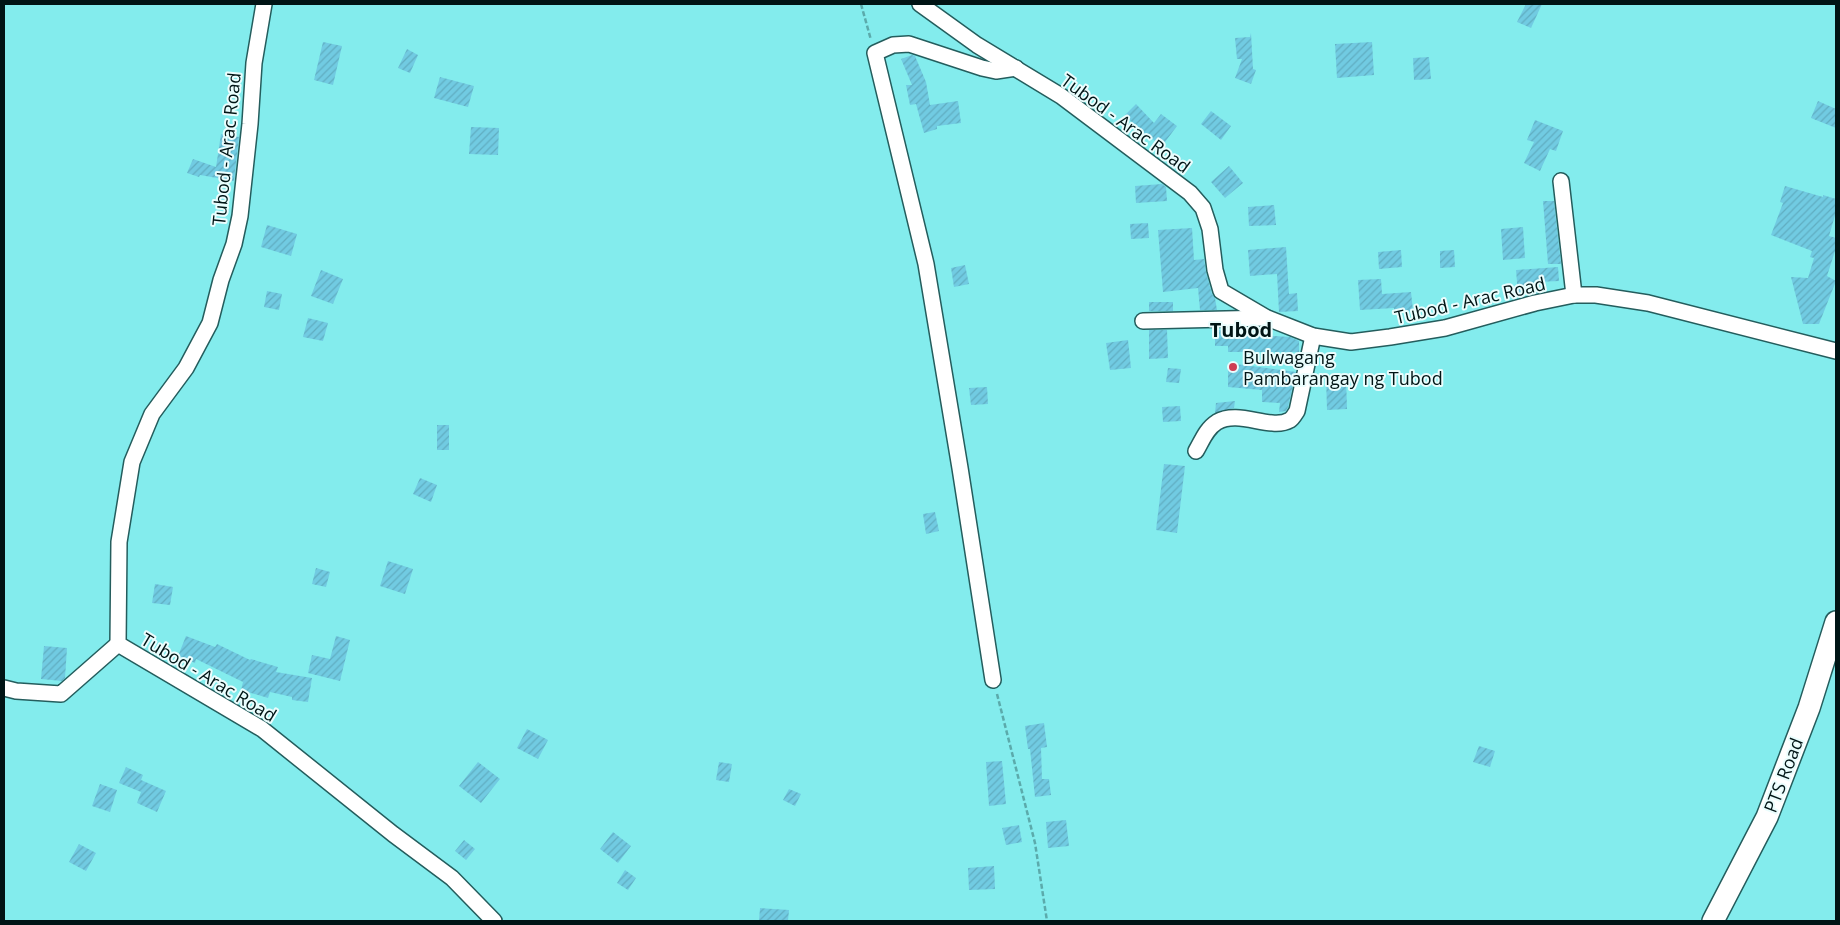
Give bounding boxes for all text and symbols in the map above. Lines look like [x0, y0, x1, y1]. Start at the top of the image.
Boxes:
street label: Tubod - Arac Road [1057, 68, 1195, 178]
street label: Tubod - Arac Road [206, 71, 246, 227]
street label: Tubod - Arac Road [1392, 271, 1548, 329]
district label: Tubod [1210, 316, 1272, 343]
place label: Bulwagang Pambarangay ng Tubod [1243, 345, 1443, 390]
marker: Bulwagang Pambarangay ng Tubod [1227, 361, 1239, 373]
street label: Tubod - Arac Road [137, 627, 281, 727]
street label: PTS Road [1758, 734, 1808, 816]

